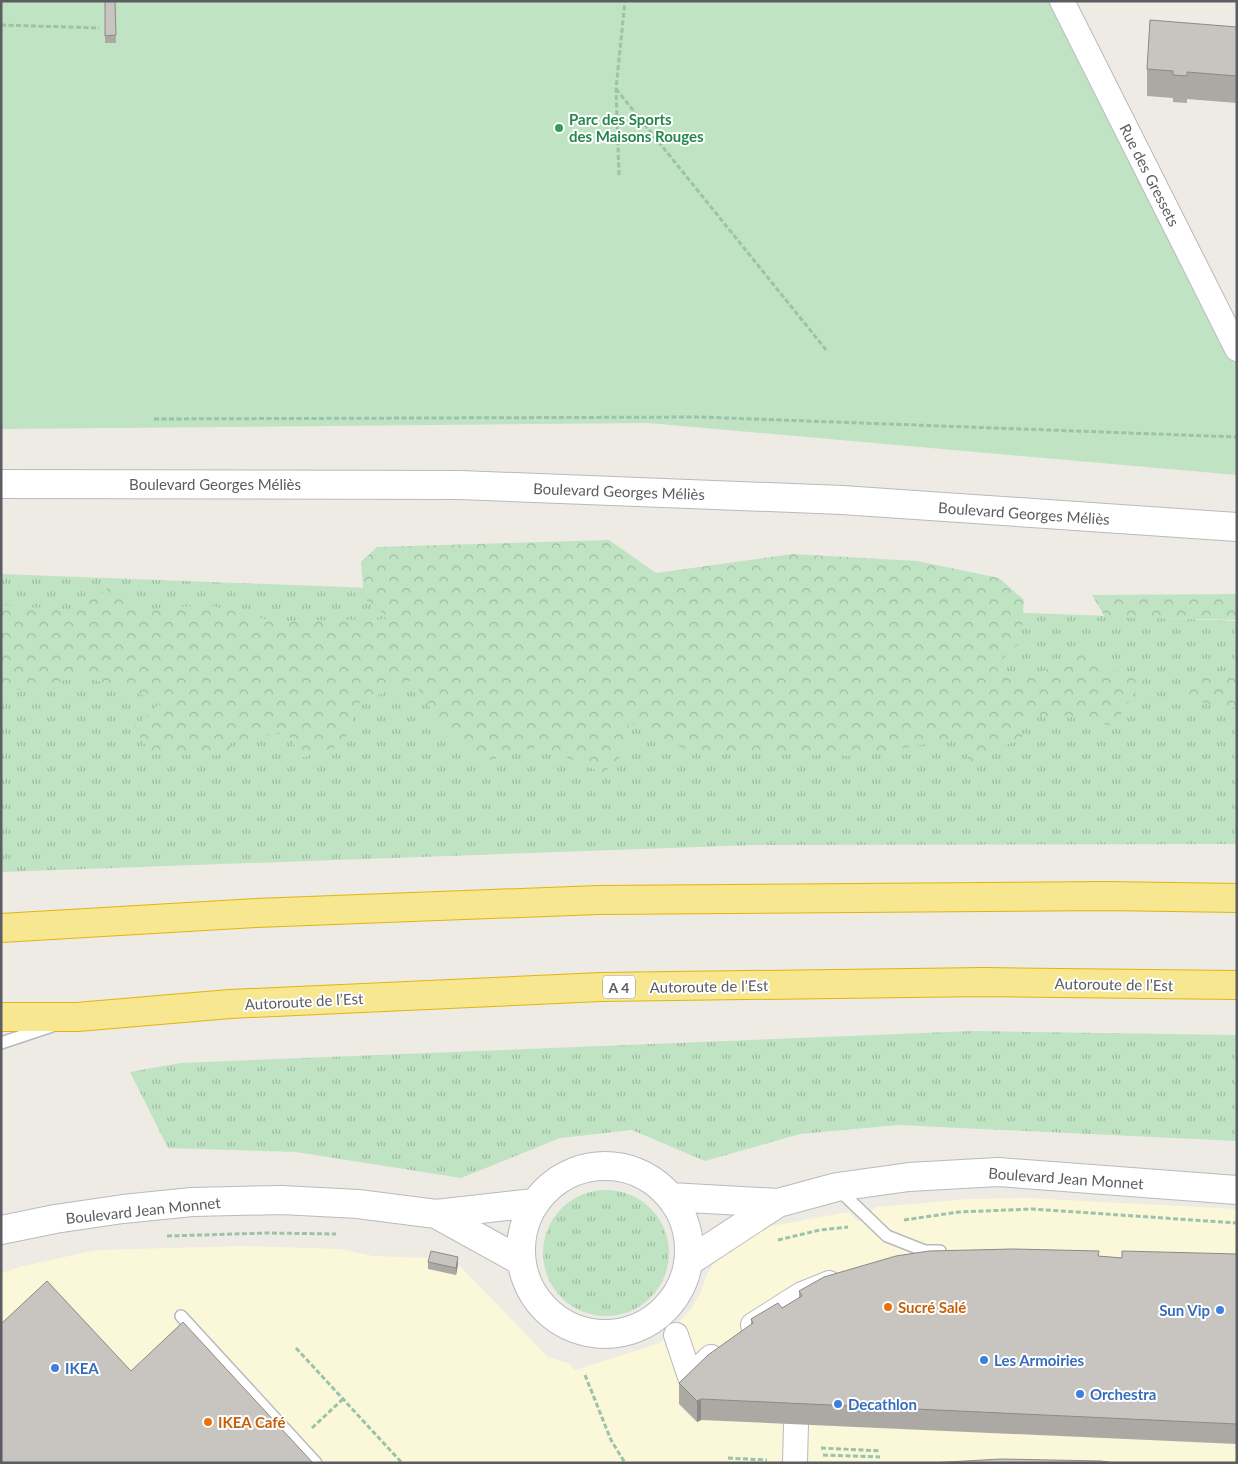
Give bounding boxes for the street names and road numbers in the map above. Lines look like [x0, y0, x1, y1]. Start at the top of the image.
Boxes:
street label: Rue des Gressets [1116, 121, 1184, 229]
street label: Boulevard Georges Méliès [129, 475, 301, 493]
street label: Boulevard Georges Méliès [533, 479, 705, 503]
street label: Boulevard Georges Méliès [938, 498, 1110, 528]
street label: Autoroute de l’Est [1055, 974, 1174, 994]
road number: A 4 [603, 976, 635, 999]
street label: Autoroute de l’Est [650, 976, 769, 996]
street label: Autoroute de l’Est [244, 989, 364, 1013]
street label: Boulevard Jean Monnet [988, 1164, 1145, 1192]
street label: Boulevard Jean Monnet [65, 1193, 222, 1227]

